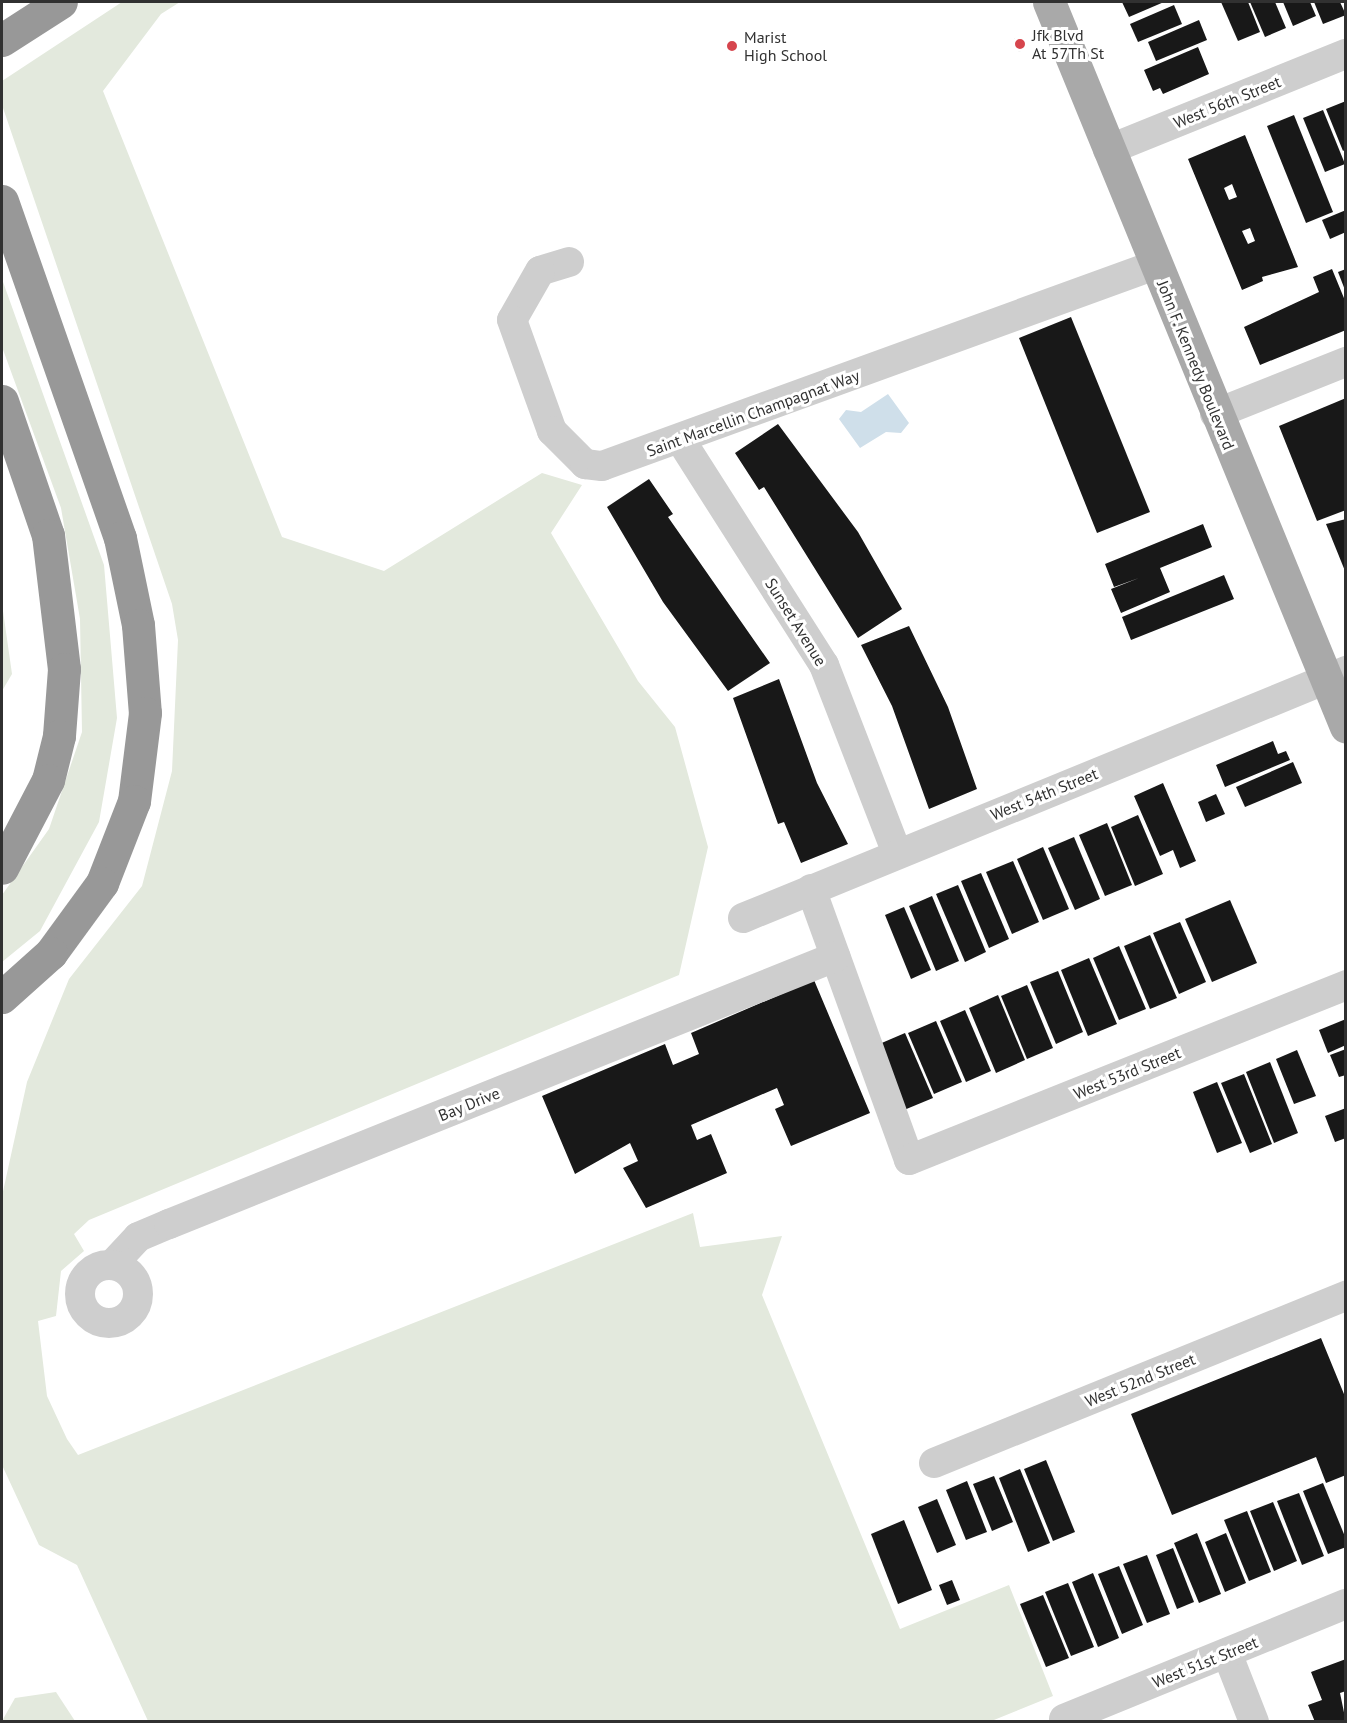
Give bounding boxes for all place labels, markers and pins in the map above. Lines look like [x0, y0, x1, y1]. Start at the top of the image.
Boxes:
place label: Jfk Blvd At 57Th St [1032, 25, 1104, 63]
place label: Marist High School [744, 27, 827, 65]
marker: Jfk Blvd At 57Th St [1013, 37, 1027, 51]
marker: Marist High School [725, 39, 739, 53]

